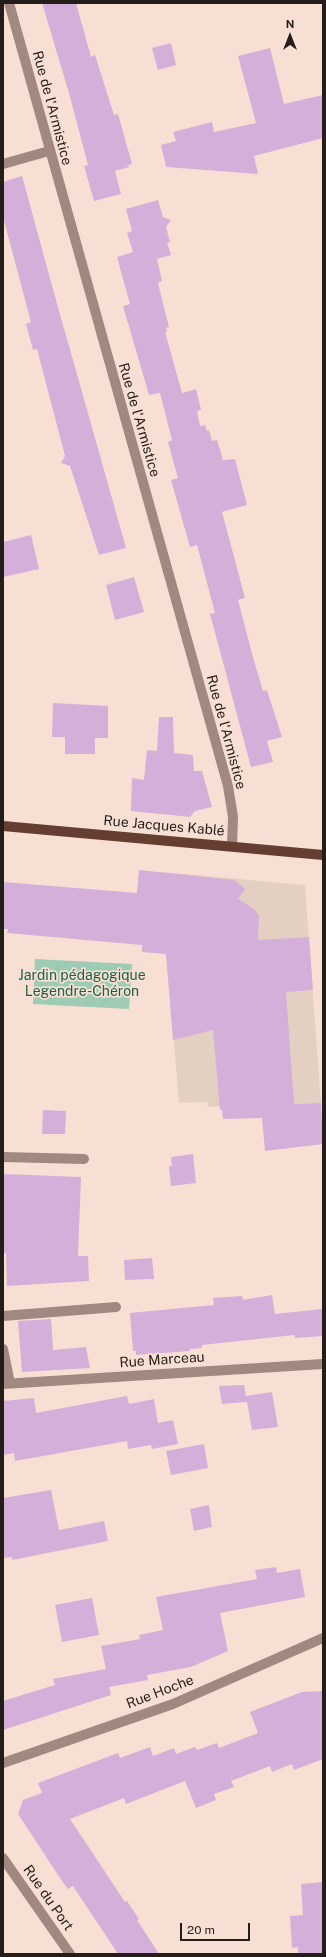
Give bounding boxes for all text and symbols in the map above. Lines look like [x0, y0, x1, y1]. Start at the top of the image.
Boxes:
north arrow [270, 16, 310, 56]
text: N [286, 18, 294, 30]
street label: Rue de l'Armistice [29, 49, 75, 167]
street label: Rue de l'Armistice [115, 361, 163, 479]
street label: Rue de l'Armistice [203, 673, 249, 791]
street label: Rue Jacques Kablé [103, 812, 225, 840]
park label: Jardin pédagogique Legendre-Chéron [18, 968, 146, 1000]
street label: Rue Marceau [119, 1349, 205, 1371]
street label: Rue Hoche [124, 1671, 196, 1713]
street label: Rue du Port [19, 1862, 77, 1934]
scale bar [182, 1915, 252, 1941]
text: 20 m [187, 1923, 215, 1937]

